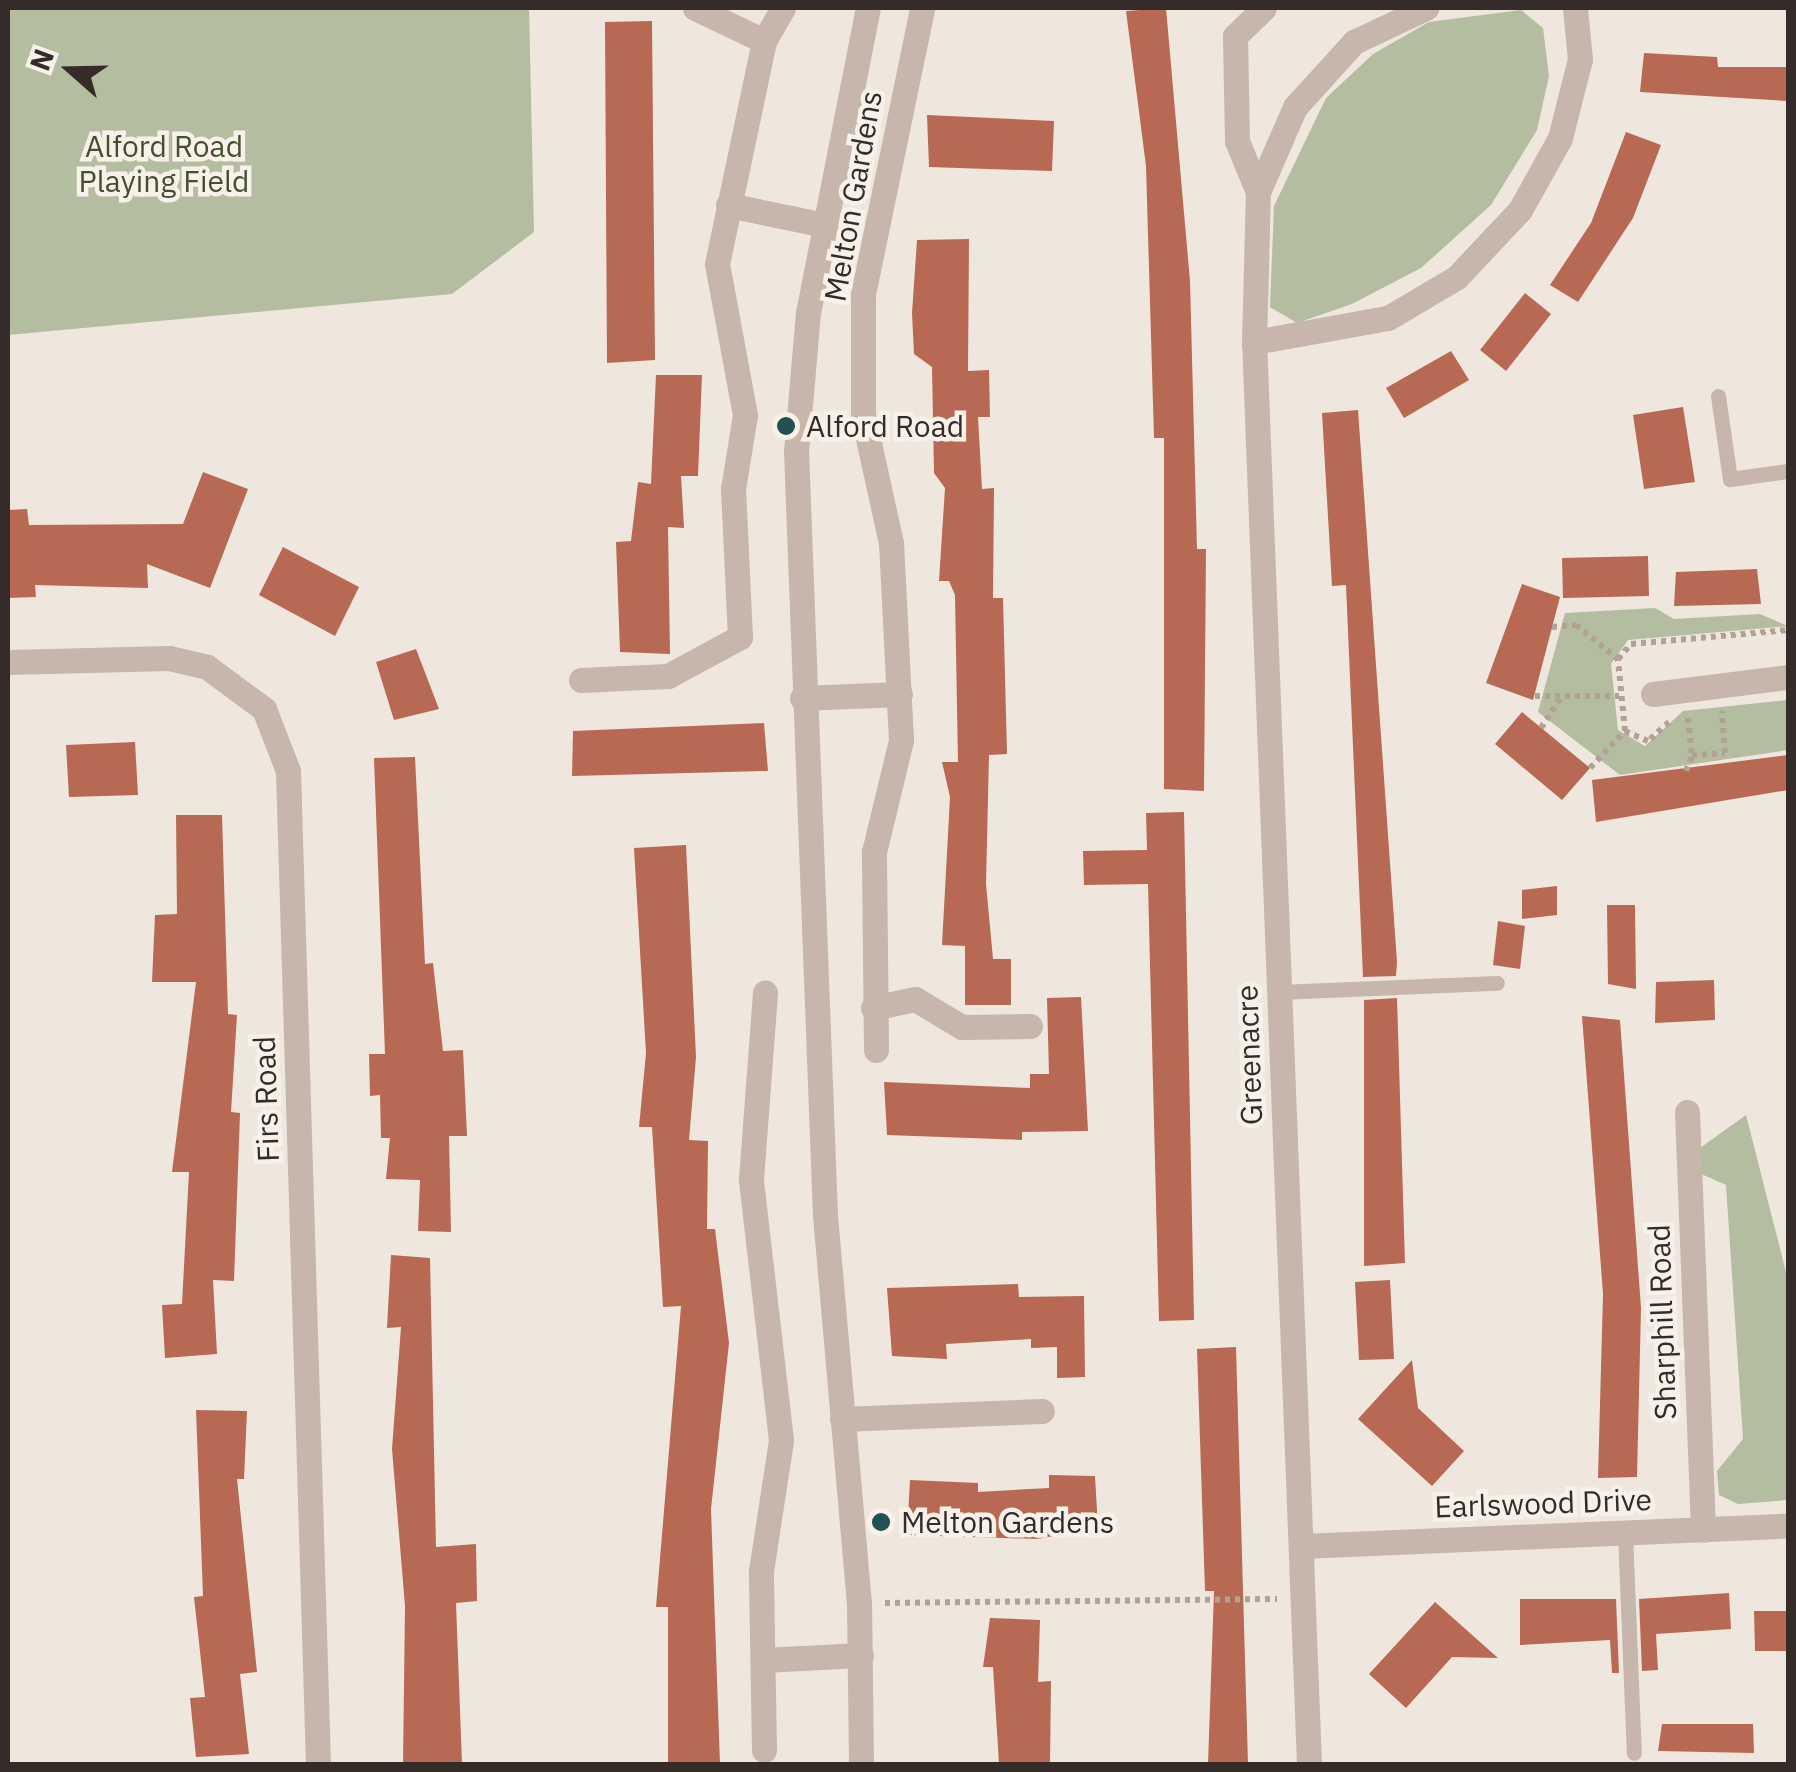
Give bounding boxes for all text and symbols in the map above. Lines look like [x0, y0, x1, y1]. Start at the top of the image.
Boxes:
north arrow [20, 20, 120, 120]
text: N [20, 44, 62, 75]
street label: Melton Gardens [817, 88, 889, 304]
park label: Alford Road Playing Field [79, 128, 249, 198]
place label: Alford Road [806, 408, 964, 444]
marker: Alford Road [775, 415, 797, 437]
street label: Greenacre [1229, 984, 1269, 1126]
street label: Firs Road [246, 1035, 286, 1163]
street label: Sharphill Road [1641, 1224, 1683, 1420]
street label: Earlswood Drive [1434, 1481, 1652, 1525]
place label: Melton Gardens [901, 1504, 1114, 1540]
marker: Melton Gardens [870, 1511, 892, 1533]

